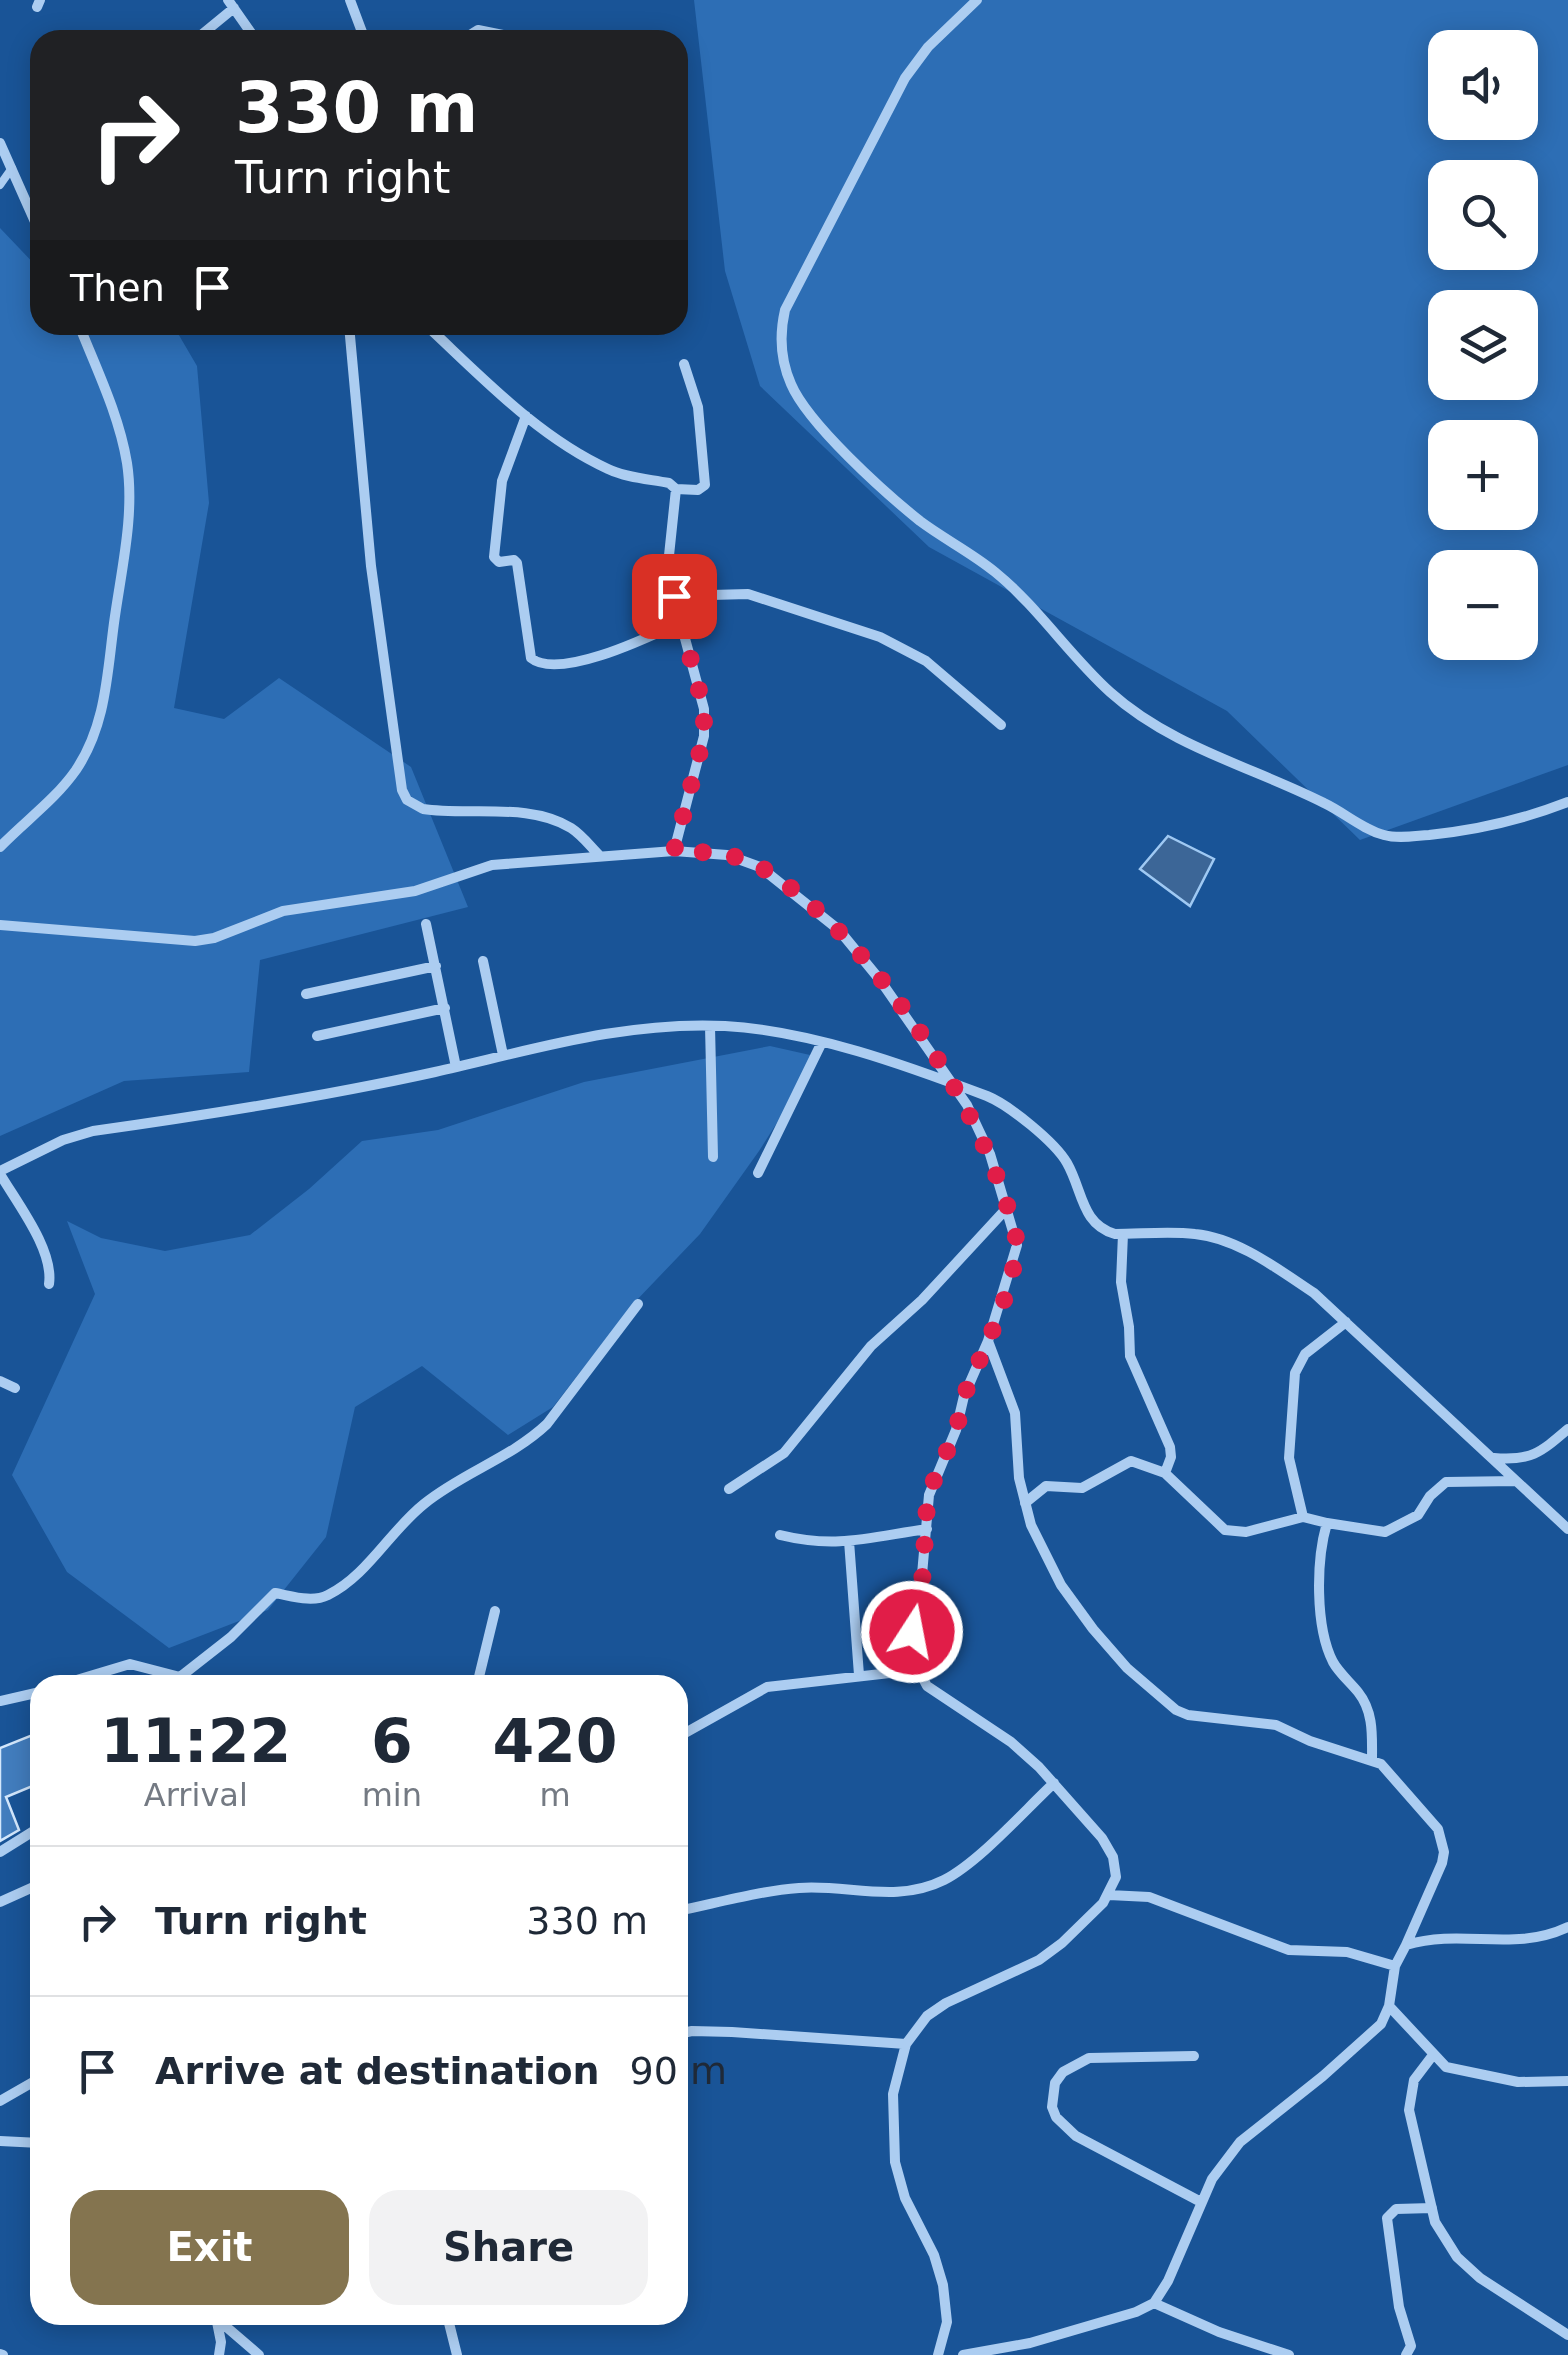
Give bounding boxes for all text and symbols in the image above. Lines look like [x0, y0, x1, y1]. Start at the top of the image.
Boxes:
map controls [1428, 30, 1538, 660]
button: sound [1428, 30, 1538, 140]
text: 330 m [235, 67, 478, 149]
icon: right [70, 70, 200, 200]
text: Turn right [235, 151, 450, 204]
button: search [1428, 160, 1538, 270]
icon: arrive [185, 260, 240, 315]
text: Then [70, 266, 165, 310]
button: layers [1428, 290, 1538, 400]
button: + [1428, 420, 1538, 530]
button: − [1428, 550, 1538, 660]
pin [632, 554, 717, 639]
icon: arrive [647, 569, 702, 624]
position arrow [860, 1580, 964, 1684]
text: 11:22 [100, 1706, 291, 1776]
text: 6 [371, 1706, 413, 1776]
text: 420 [492, 1706, 618, 1776]
text: Arrival [144, 1776, 248, 1814]
text: min [362, 1776, 422, 1814]
text: m [539, 1776, 571, 1814]
icon: right [70, 1894, 125, 1949]
text: Turn right [155, 1899, 367, 1943]
text: 330 m [526, 1899, 648, 1943]
icon: arrive [70, 2044, 125, 2099]
text: Arrive at destination [155, 2049, 600, 2093]
text: 90 m [630, 2049, 727, 2093]
button: Exit [70, 2190, 349, 2305]
button: Share [369, 2190, 648, 2305]

